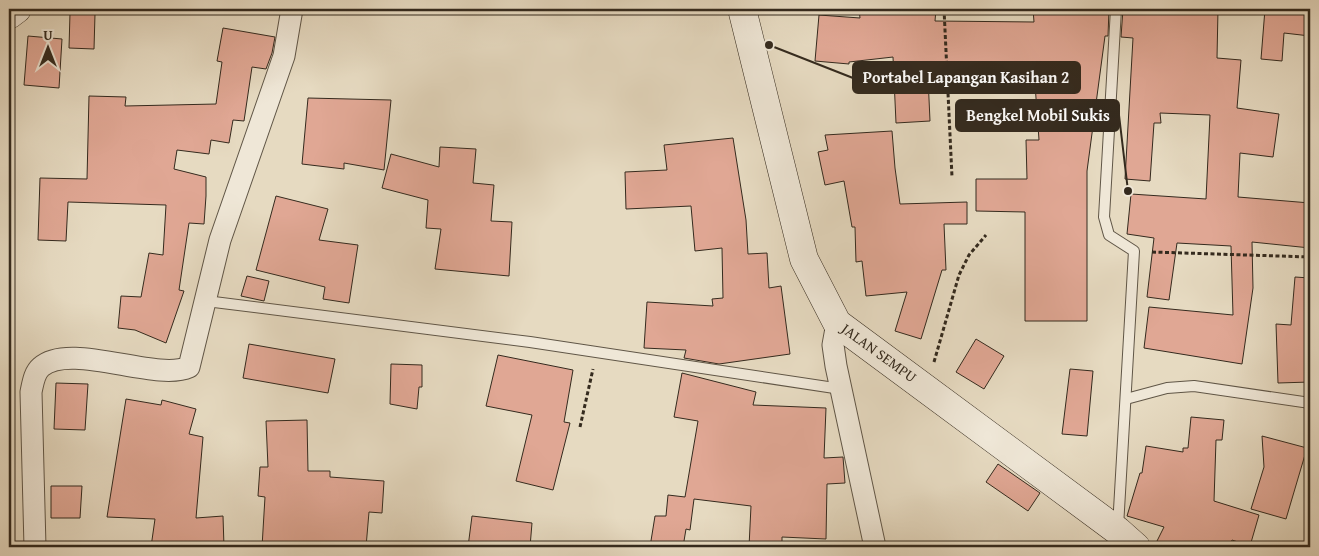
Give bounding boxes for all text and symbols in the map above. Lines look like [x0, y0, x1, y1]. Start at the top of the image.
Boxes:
north arrow [22, 22, 72, 72]
text: U [43, 25, 53, 45]
callout: Portabel Lapangan Kasihan 2 [853, 62, 1080, 93]
text: Portabel Lapangan Kasihan 2 [863, 65, 1069, 89]
callout: Bengkel Mobil Sukis [956, 100, 1119, 131]
text: Bengkel Mobil Sukis [966, 103, 1110, 127]
street label: JALAN SEMPU [836, 317, 921, 387]

